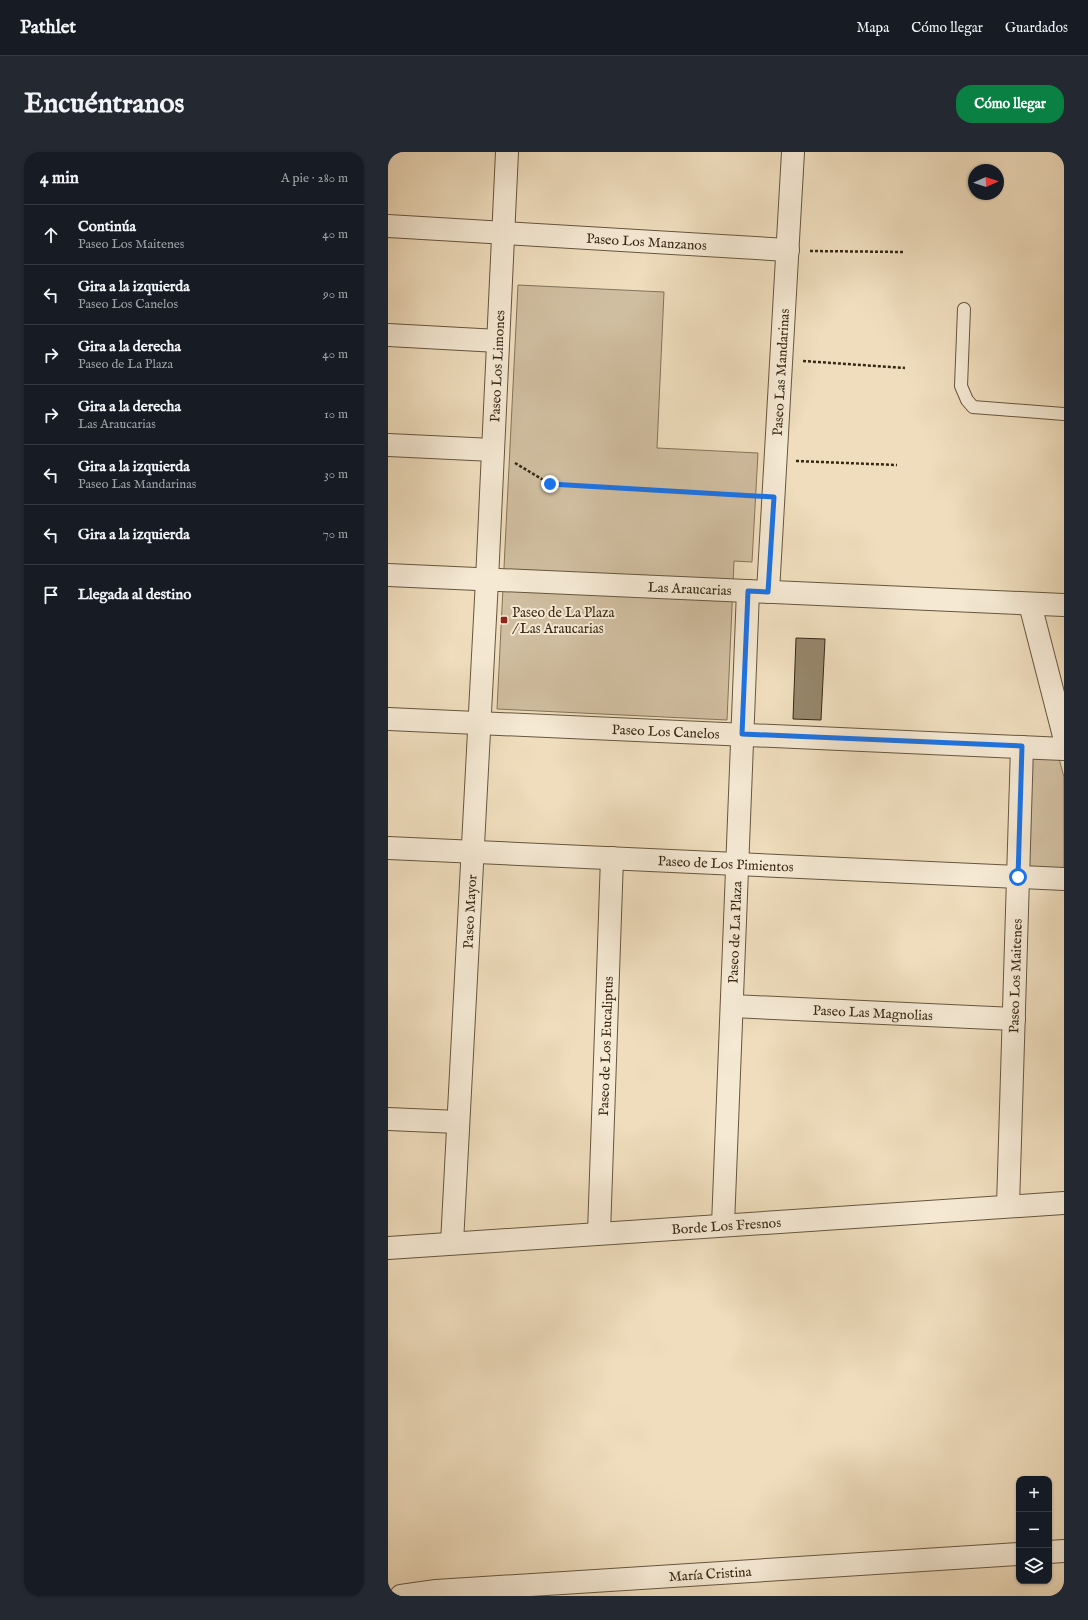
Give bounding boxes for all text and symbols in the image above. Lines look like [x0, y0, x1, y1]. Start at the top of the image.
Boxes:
text: Pathlet [20, 16, 76, 40]
text: Mapa [856, 19, 889, 37]
text: Cómo llegar [911, 19, 983, 37]
text: Guardados [1005, 19, 1068, 37]
button: Cómo llegar [956, 85, 1064, 123]
text: Encuéntranos [24, 87, 184, 122]
north arrow [968, 164, 1004, 200]
text: 4 min [40, 168, 79, 189]
text: A pie · 280 m [281, 170, 348, 187]
text: Continúa [78, 217, 136, 236]
icon: ahead [40, 224, 62, 246]
text: 40 m [322, 226, 348, 243]
street label: Paseo Los Manzanos [586, 230, 707, 255]
text: Paseo Los Maitenes [78, 236, 184, 253]
text: Gira a la izquierda [78, 277, 190, 296]
icon: left [40, 284, 62, 306]
text: 90 m [323, 286, 348, 303]
text: Paseo Los Canelos [78, 296, 178, 313]
street label: Paseo Las Mandarinas [769, 308, 794, 437]
street label: Paseo Los Limones [486, 310, 510, 423]
text: Gira a la derecha [78, 337, 181, 356]
icon: right [40, 344, 62, 366]
text: 40 m [322, 346, 348, 363]
text: Paseo de La Plaza [78, 356, 173, 373]
text: Gira a la derecha [78, 397, 181, 416]
icon: right [40, 404, 62, 426]
text: 10 m [324, 406, 348, 423]
text: Las Araucarias [78, 416, 156, 433]
text: Gira a la izquierda [78, 457, 190, 476]
icon: left [40, 464, 62, 486]
text: 30 m [324, 466, 348, 483]
route end [541, 475, 559, 493]
text: Paseo Las Mandarinas [78, 476, 196, 493]
icon: left [40, 524, 62, 546]
text: Gira a la izquierda [78, 525, 190, 544]
text: 70 m [323, 526, 348, 543]
street label: Las Araucarias [647, 579, 732, 600]
icon: arrive [40, 584, 62, 606]
text: Llegada al destino [78, 585, 191, 604]
place label: Paseo de La Plaza / Las Araucarias [512, 604, 615, 638]
marker: Paseo de La Plaza / Las Araucarias [499, 615, 509, 625]
street label: Paseo Los Canelos [611, 721, 720, 744]
street label: Paseo de Los Pimientos [657, 852, 794, 877]
route start [1009, 868, 1027, 886]
street label: Paseo Mayor [460, 874, 481, 949]
street label: Paseo de La Plaza [725, 880, 747, 984]
street label: Paseo Los Maitenes [1005, 918, 1027, 1034]
street label: Paseo de Los Eucaliptus [595, 976, 618, 1116]
street label: Paseo Las Magnolias [812, 1002, 933, 1025]
street label: Borde Los Fresnos [671, 1214, 782, 1239]
map controls [1016, 1476, 1052, 1584]
button: + [1016, 1476, 1052, 1512]
button: − [1016, 1512, 1052, 1548]
button: layers [1016, 1548, 1052, 1584]
street label: María Cristina [668, 1563, 753, 1586]

